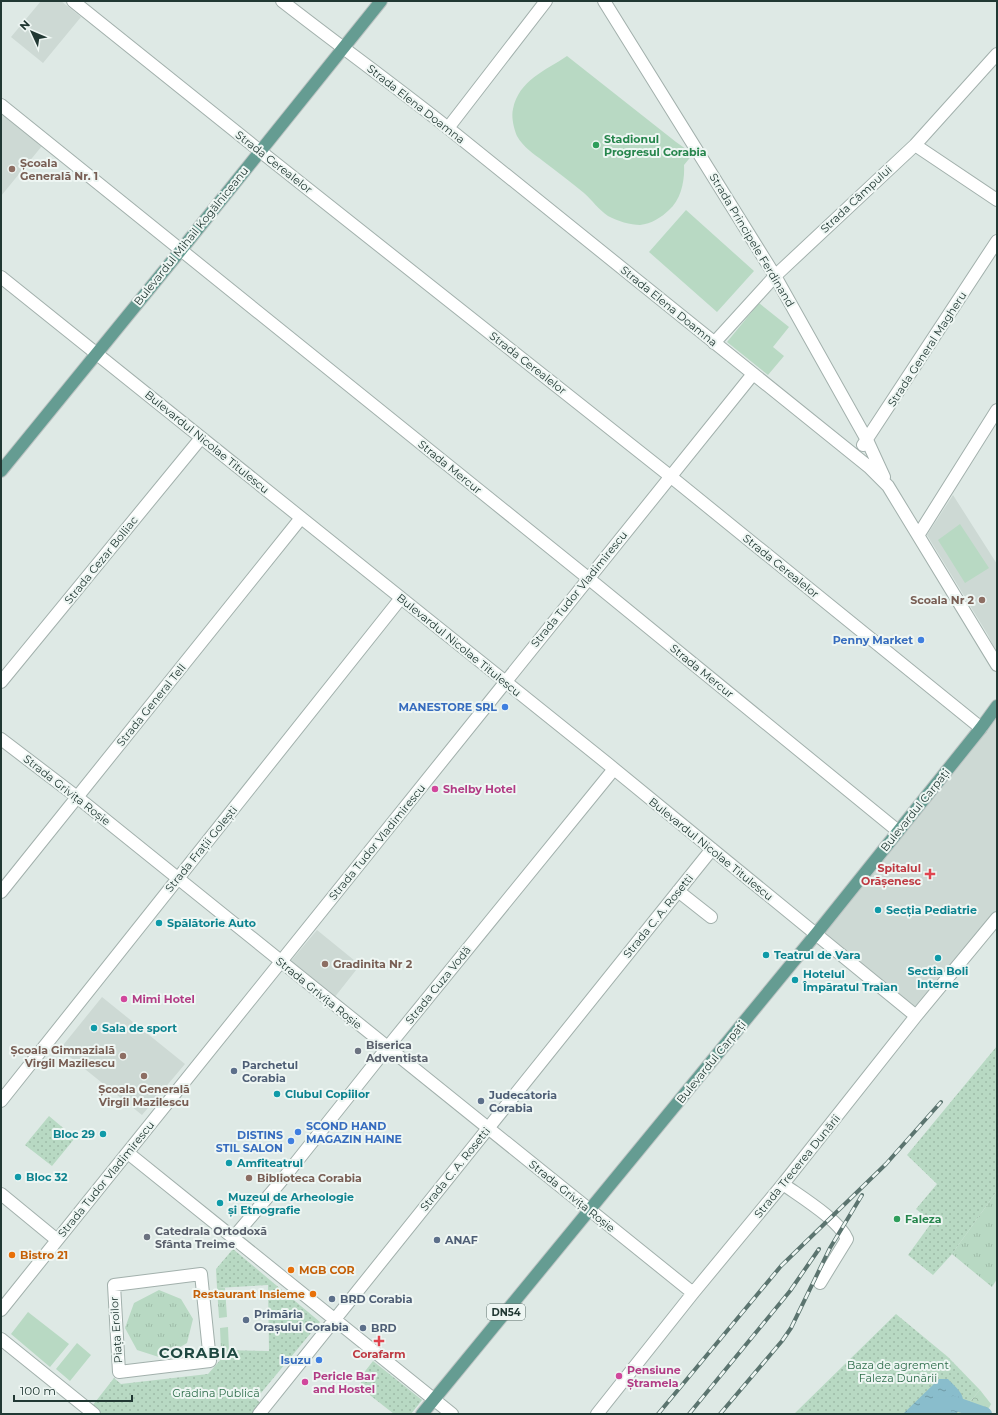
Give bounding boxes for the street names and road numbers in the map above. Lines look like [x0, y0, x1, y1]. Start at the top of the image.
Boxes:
street label: Strada Elena Doamna [364, 61, 468, 147]
street label: Strada Cerealelor [233, 128, 315, 196]
street label: Strada Câmpului [817, 162, 895, 236]
street label: Bulevardul Mihail Kogălniceanu [131, 164, 251, 308]
street label: Strada Principele Ferdinand [706, 171, 798, 309]
street label: Strada Elena Doamna [618, 263, 720, 349]
street label: Strada General Magheru [885, 289, 969, 409]
street label: Strada Cerealelor [487, 329, 569, 397]
street label: Bulevardul Nicolae Titulescu [142, 388, 272, 496]
street label: Strada Mercur [415, 437, 485, 497]
street label: Strada Cezar Bolliac [61, 513, 141, 607]
street label: Strada Tudor Vladimirescu [528, 528, 630, 650]
street label: Strada Cerealelor [740, 531, 822, 601]
street label: Bulevardul Nicolae Titulescu [394, 591, 524, 699]
street label: Strada Mercur [667, 641, 737, 701]
street label: Strada General Tell [113, 661, 189, 749]
street label: Strada Grivița Roșie [21, 752, 114, 829]
street label: Bulevardul Carpați [877, 766, 953, 854]
street label: Strada Tudor Vladimirescu [326, 781, 428, 903]
street label: Bulevardul Nicolae Titulescu [646, 795, 776, 903]
street label: Strada Frații Golești [162, 803, 240, 895]
street label: Strada C. A. Rosetti [620, 871, 696, 961]
street label: Strada Cuza Vodă [402, 943, 474, 1027]
street label: Strada Grivița Roșie [273, 954, 365, 1032]
street label: Bulevardul Carpați [673, 1018, 749, 1106]
street label: Strada Trecerea Dunării [751, 1111, 843, 1221]
street label: Strada Tudor Vladimirescu [55, 1118, 157, 1240]
street label: Strada C. A. Rosetti [417, 1124, 493, 1214]
street label: Strada Grivița Roșie [526, 1157, 618, 1235]
street label: Piața Eroilor [107, 1296, 125, 1364]
road number: DN54 [487, 1304, 525, 1320]

